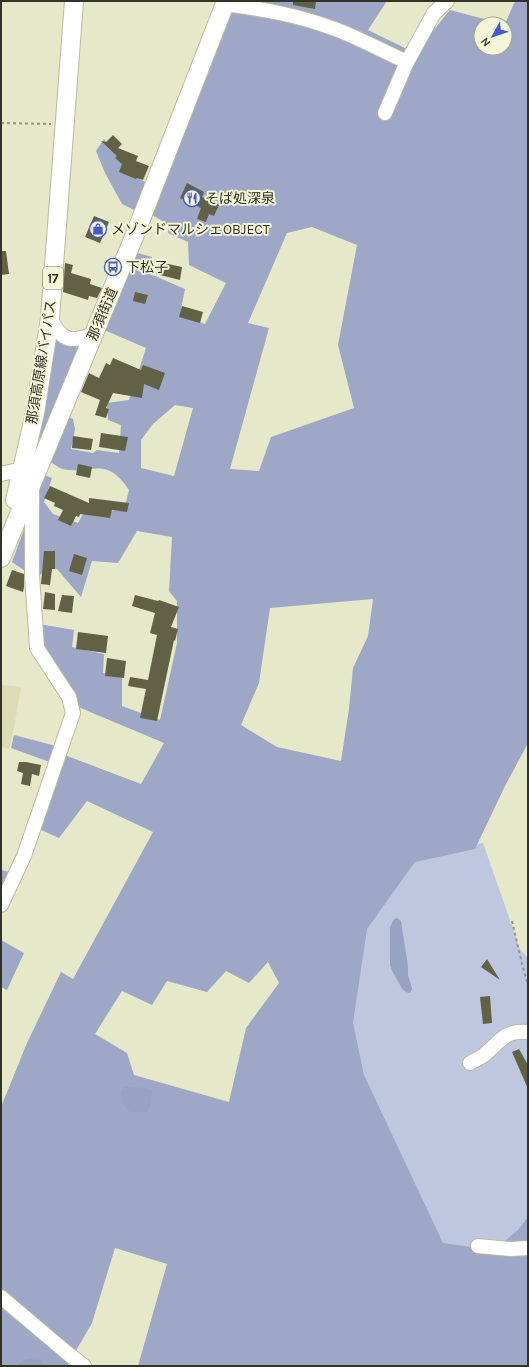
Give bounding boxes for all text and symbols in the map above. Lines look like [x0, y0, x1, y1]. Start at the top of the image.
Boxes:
north arrow [473, 16, 513, 56]
text: N [478, 35, 493, 49]
restaurant icon: そば処深泉 [182, 188, 202, 208]
place label: そば処深泉 [205, 190, 275, 207]
shop icon: メゾンドマルシェOBJECT [88, 219, 108, 239]
place label: メゾンドマルシェOBJECT [111, 221, 270, 238]
bus stop icon: 下松子 [103, 257, 123, 277]
place label: 下松子 [126, 259, 168, 276]
road number: 17 [43, 267, 63, 289]
street label: 那須街道 [84, 285, 121, 343]
street label: 那須高原線バイパス [23, 299, 60, 426]

